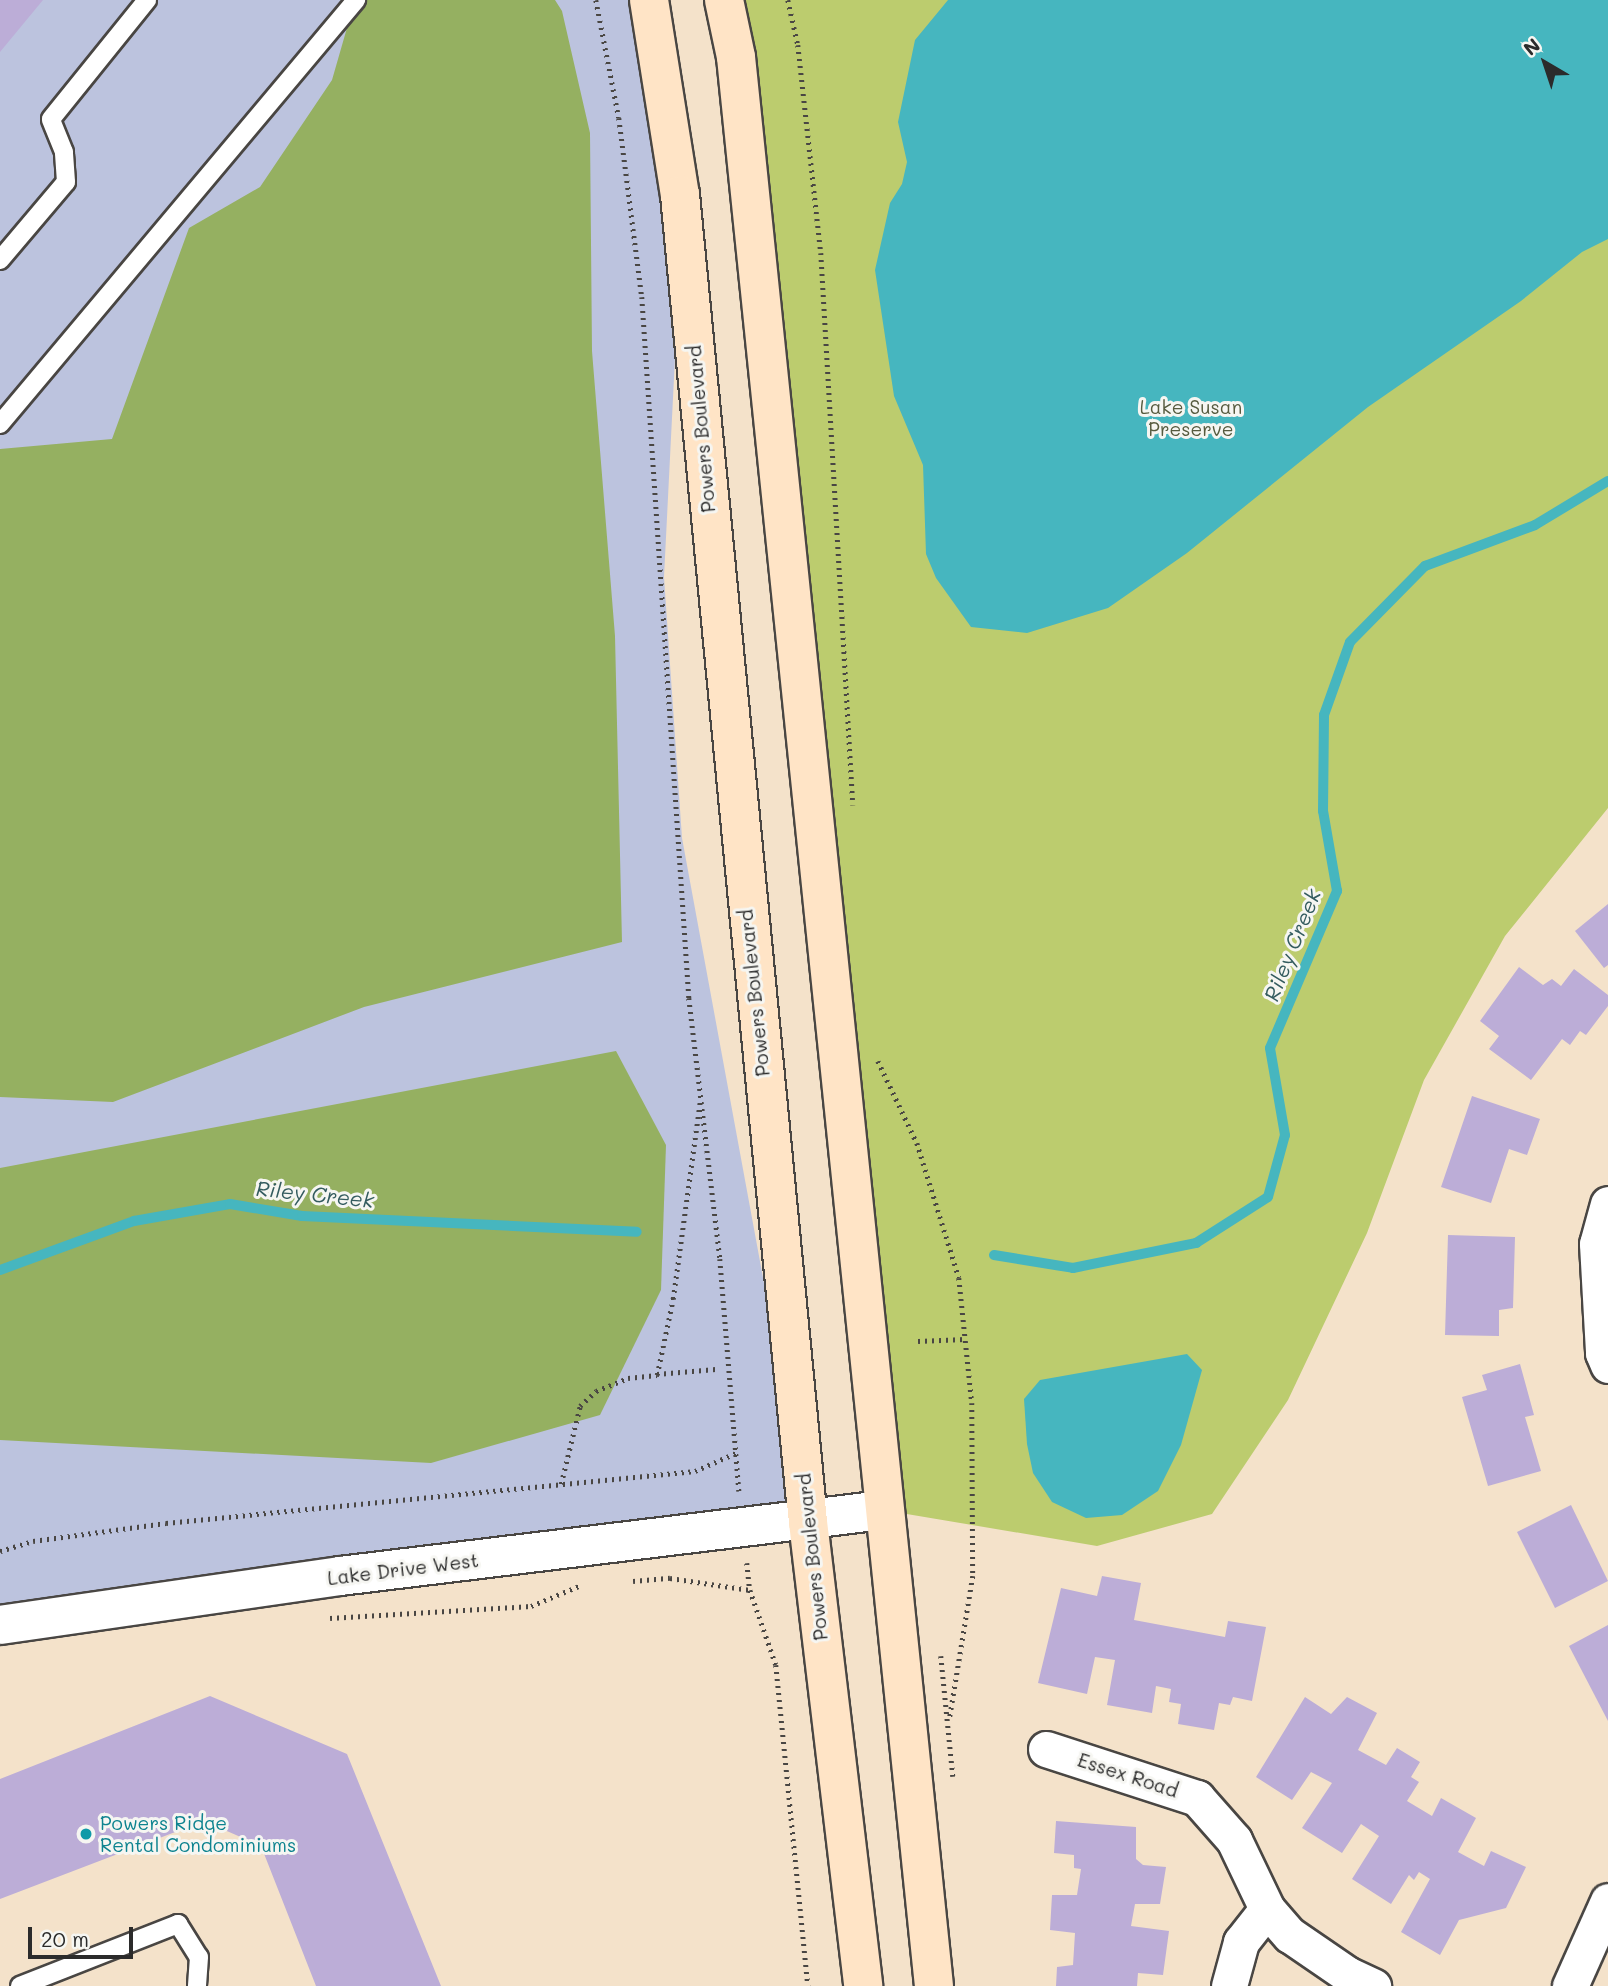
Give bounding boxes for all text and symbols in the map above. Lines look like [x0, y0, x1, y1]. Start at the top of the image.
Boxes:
north arrow [1510, 28, 1580, 98]
text: N [1518, 32, 1545, 61]
street label: Powers Boulevard [682, 344, 720, 514]
park label: Lake Susan Preserve [1140, 396, 1242, 440]
water label: Riley Creek [1258, 885, 1326, 1005]
street label: Powers Boulevard [734, 908, 774, 1078]
water label: Riley Creek [255, 1175, 375, 1213]
street label: Powers Boulevard [792, 1472, 832, 1642]
street label: Lake Drive West [326, 1548, 480, 1590]
street label: Essex Road [1075, 1748, 1181, 1802]
place label: Powers Ridge Rental Condominiums [100, 1812, 296, 1856]
marker: Powers Ridge Rental Condominiums [78, 1826, 94, 1842]
scale bar [32, 1912, 136, 1956]
text: 20 m [41, 1925, 89, 1952]

